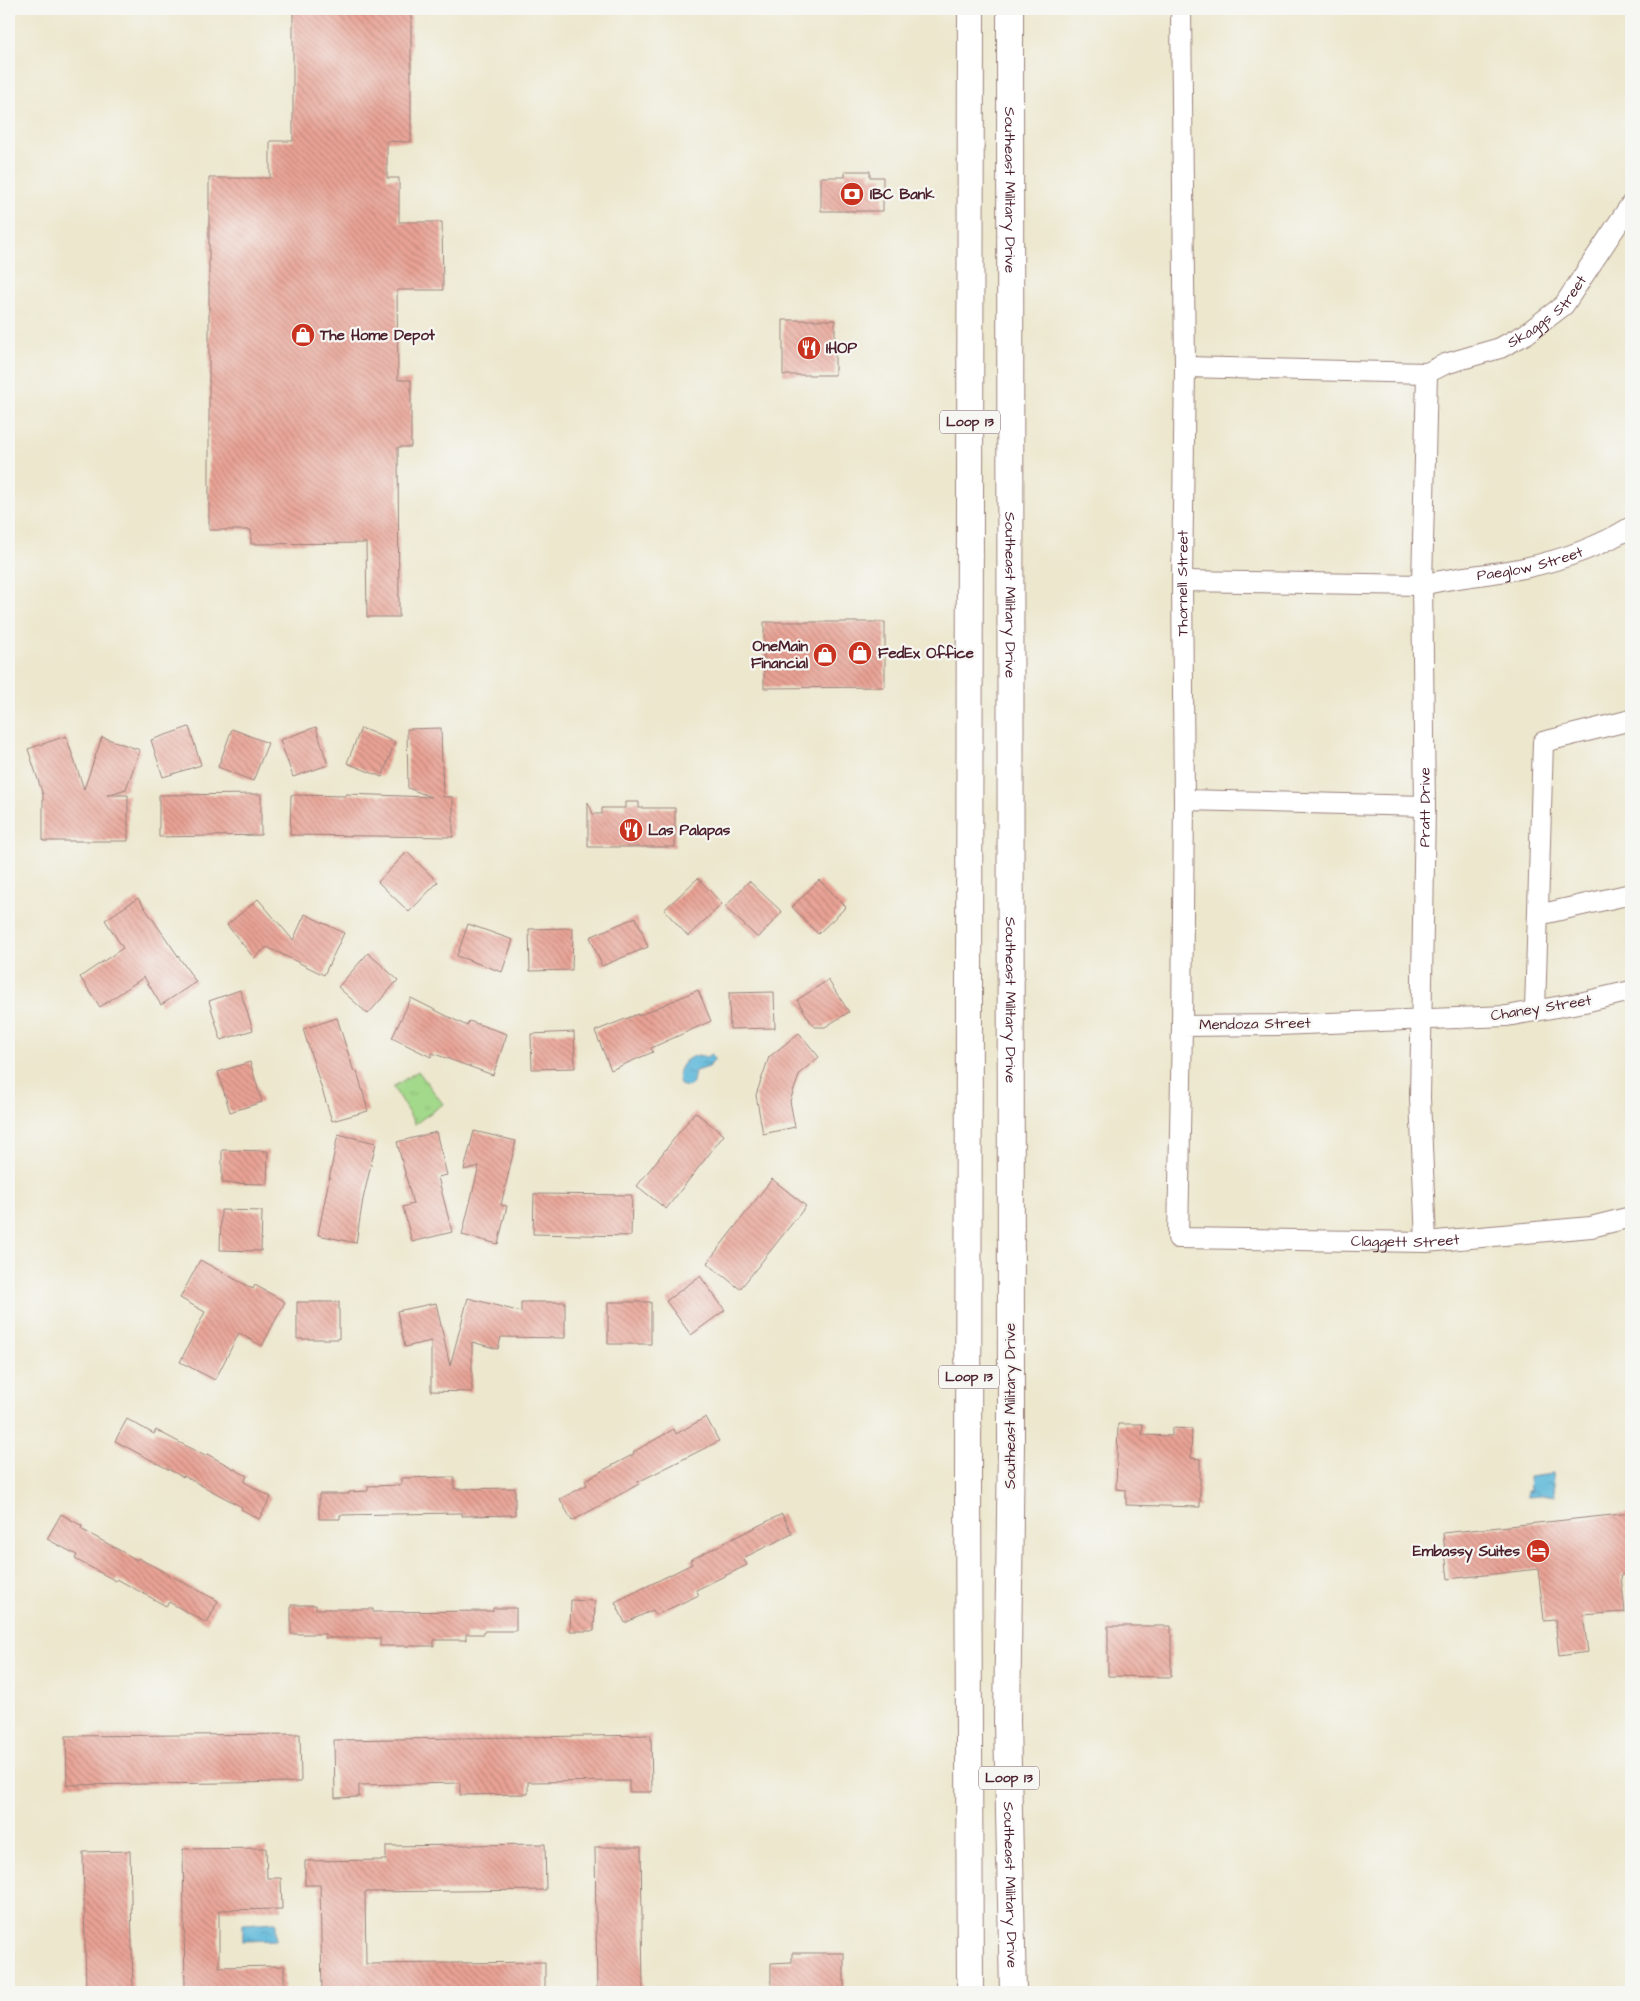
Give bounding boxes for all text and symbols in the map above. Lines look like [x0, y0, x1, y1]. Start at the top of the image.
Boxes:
street label: Southeast Military Drive [999, 107, 1021, 273]
bank icon: IBC Bank [839, 181, 865, 207]
place label: IBC Bank [870, 184, 935, 205]
street label: Skaggs Street [1503, 271, 1592, 353]
shop icon: The Home Depot [290, 322, 316, 348]
place label: The Home Depot [319, 325, 436, 346]
restaurant icon: IHOP [796, 335, 822, 361]
place label: IHOP [826, 338, 857, 359]
road number: Loop 13 [940, 411, 1000, 434]
street label: Southeast Military Drive [999, 512, 1021, 678]
street label: Thornell Street [1171, 530, 1193, 636]
street label: Paeglow Street [1476, 541, 1586, 586]
place label: OneMain Financial [751, 636, 809, 674]
shop icon: FedEx Office [847, 640, 873, 666]
shop icon: OneMain Financial [812, 642, 838, 668]
place label: FedEx Office [878, 643, 974, 664]
street label: Pratt Drive [1414, 767, 1436, 847]
restaurant icon: Las Palapas [618, 817, 644, 843]
place label: Las Palapas [648, 820, 731, 841]
street label: Southeast Military Drive [999, 917, 1021, 1083]
street label: Chaney Street [1489, 990, 1593, 1027]
street label: Mendoza Street [1199, 1013, 1311, 1035]
street label: Claggett Street [1351, 1229, 1460, 1253]
street label: Southeast Military Drive [1000, 1323, 1022, 1489]
road number: Loop 13 [939, 1365, 999, 1388]
hotel icon: Embassy Suites [1525, 1538, 1551, 1564]
place label: Embassy Suites [1413, 1541, 1520, 1563]
road number: Loop 13 [979, 1766, 1039, 1790]
street label: Southeast Military Drive [998, 1802, 1023, 1968]

